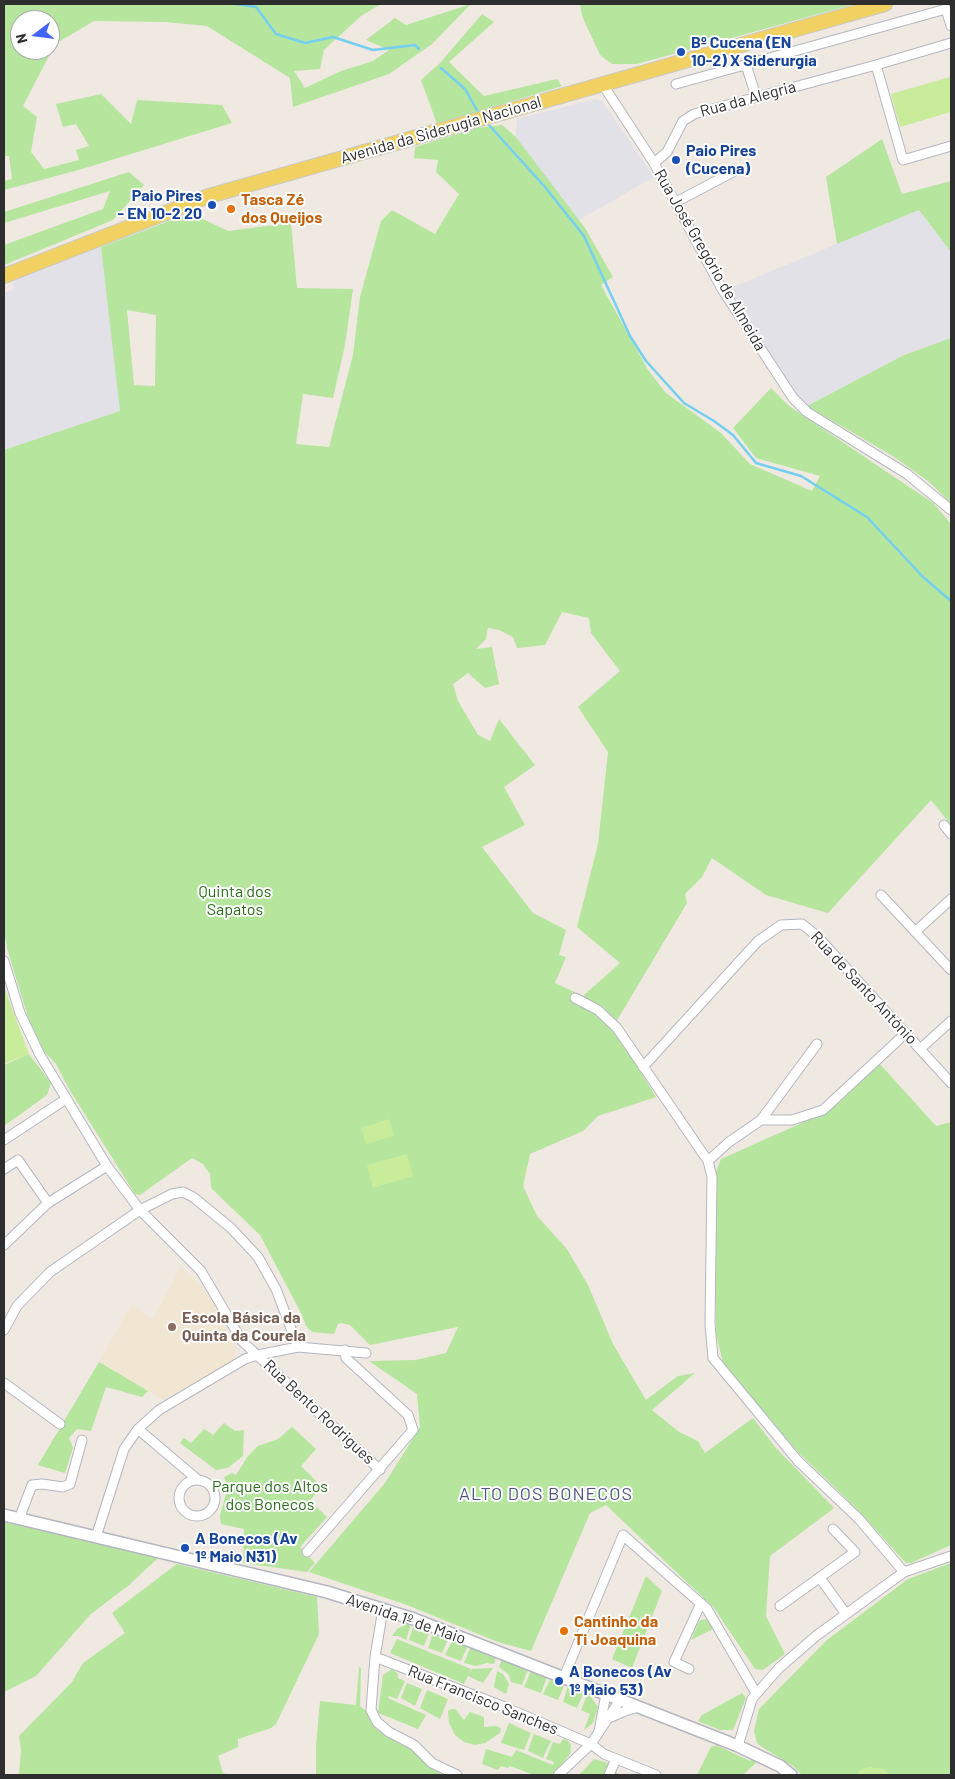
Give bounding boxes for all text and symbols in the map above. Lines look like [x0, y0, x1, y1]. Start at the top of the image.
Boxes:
north arrow [10, 10, 60, 60]
text: N [12, 32, 30, 45]
place label: Bº Cucena (EN 10-2) X Siderurgia [691, 33, 817, 71]
marker: Bº Cucena (EN 10-2) X Siderurgia [675, 46, 687, 58]
street label: Rua da Alegria [698, 77, 798, 121]
street label: Avenida da Siderugia Nacional [339, 92, 543, 168]
place label: Paio Pires (Cucena) [686, 141, 756, 179]
marker: Paio Pires (Cucena) [670, 154, 682, 166]
street label: Rua José Gregório de Almeida [650, 166, 770, 354]
place label: Paio Pires - EN 10-2 20 [118, 186, 202, 224]
place label: Tasca Zé dos Queijos [241, 190, 322, 228]
marker: Paio Pires - EN 10-2 20 [206, 199, 218, 211]
marker: Tasca Zé dos Queijos [225, 203, 237, 215]
park label: Quinta dos Sapatos [199, 882, 271, 920]
street label: Rua de Santo António [807, 927, 921, 1049]
place label: Escola Básica da Quinta da Courela [182, 1308, 306, 1346]
marker: Escola Básica da Quinta da Courela [166, 1321, 178, 1333]
street label: Rua Bento Rodrigues [260, 1356, 378, 1468]
park label: Parque dos Altos dos Bonecos [212, 1477, 328, 1515]
district label: ALTO DOS BONECOS [457, 1483, 635, 1505]
place label: A Bonecos (Av 1º Maio N31) [195, 1529, 298, 1567]
marker: A Bonecos (Av 1º Maio N31) [179, 1542, 191, 1554]
street label: Avenida 1º de Maio [344, 1590, 468, 1648]
place label: Cantinho da Ti Joaquina [574, 1612, 658, 1650]
marker: Cantinho da Ti Joaquina [558, 1625, 570, 1637]
street label: Rua Francisco Sanches [405, 1661, 561, 1739]
place label: A Bonecos (Av 1º Maio 53) [569, 1662, 672, 1700]
marker: A Bonecos (Av 1º Maio 53) [553, 1675, 565, 1687]

